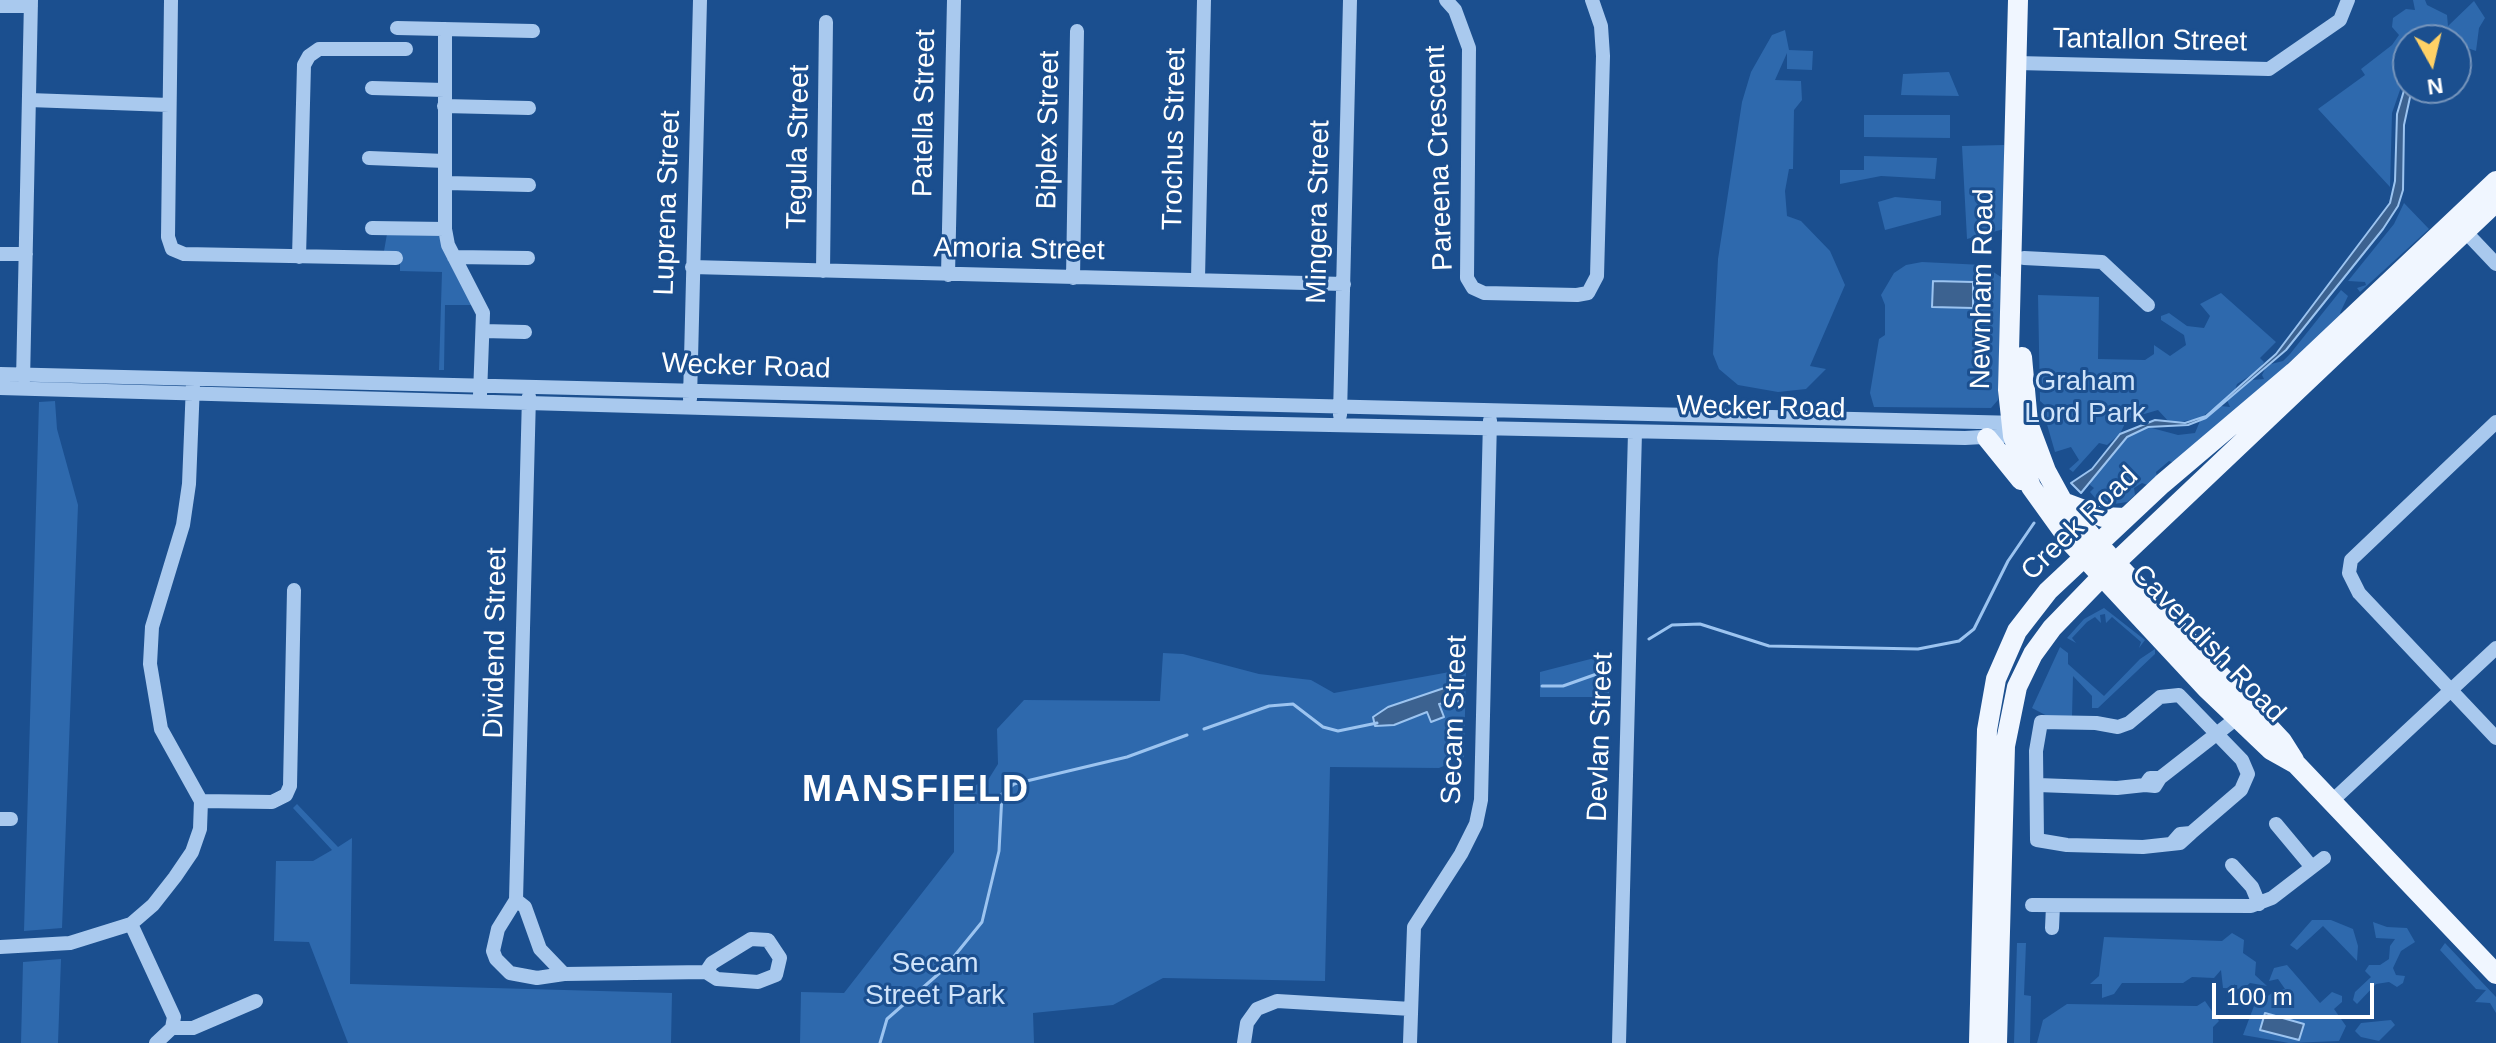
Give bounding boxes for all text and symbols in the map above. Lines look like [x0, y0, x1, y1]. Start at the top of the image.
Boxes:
street label: Tantallon Street [2052, 23, 2248, 59]
north arrow [2392, 24, 2472, 104]
street label: Patella Street [907, 29, 943, 197]
street label: Pareena Crescent [1419, 45, 1461, 271]
street label: Trochus Street [1157, 47, 1193, 231]
street label: Biplex Street [1031, 50, 1067, 210]
street label: Tegula Street [781, 64, 817, 230]
text: N [2426, 73, 2445, 100]
street label: Luprena Street [648, 110, 688, 296]
street label: Mingera Street [1301, 120, 1337, 304]
street label: Newnham Road [1964, 188, 2002, 390]
street label: Amoria Street [933, 232, 1105, 268]
street label: Wecker Road [661, 347, 831, 387]
park label: Graham Lord Park [2024, 365, 2146, 431]
street label: Wecker Road [1676, 390, 1846, 426]
street label: Creek Road [2015, 460, 2145, 588]
street label: Dividend Street [478, 547, 514, 739]
street label: Cavendish Road [2124, 558, 2292, 730]
street label: Secam Street [1435, 635, 1475, 805]
street label: Devlan Street [1581, 652, 1621, 822]
district label: MANSFIELD [802, 769, 1030, 813]
park label: Secam Street Park [865, 947, 1005, 1013]
scale bar [2216, 967, 2378, 1017]
text: 100 m [2226, 983, 2293, 1010]

